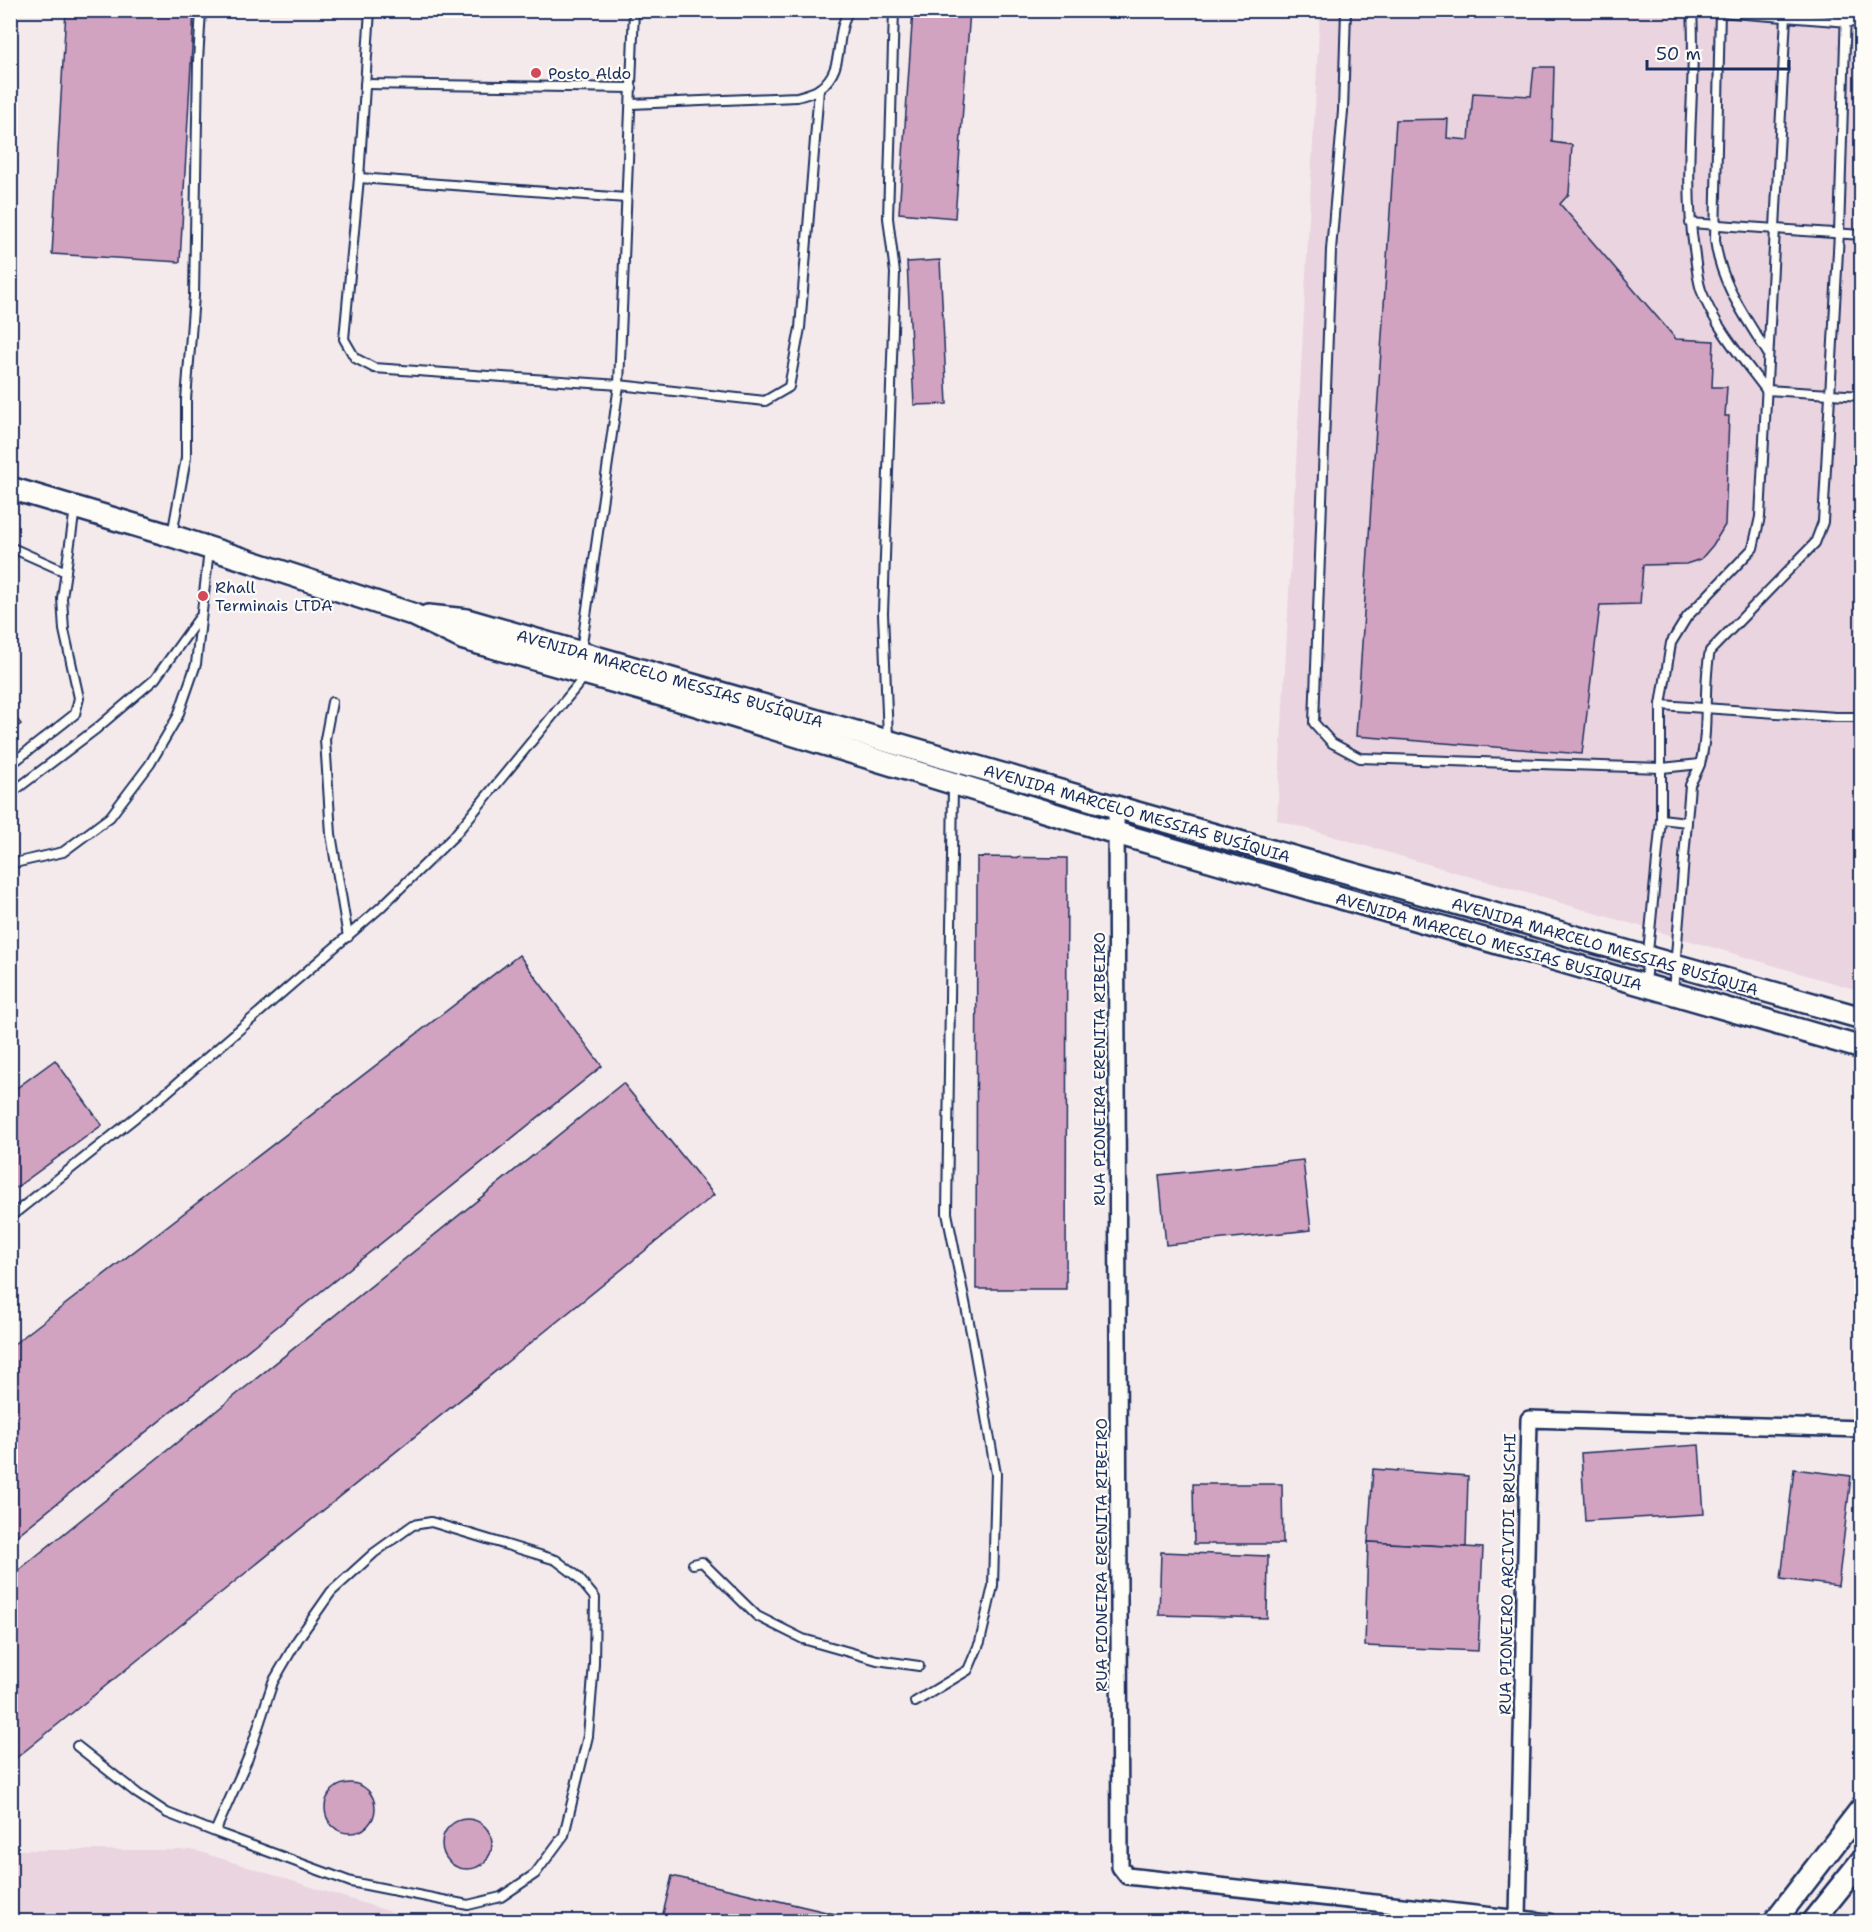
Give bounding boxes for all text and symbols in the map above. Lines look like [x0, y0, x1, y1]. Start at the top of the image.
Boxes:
scale bar [1647, 33, 1790, 71]
text: 50 m [1656, 42, 1701, 66]
place label: Posto Aldo [548, 63, 631, 84]
marker: Posto Aldo [529, 66, 543, 80]
place label: Rhall Terminais LTDA [215, 577, 333, 616]
marker: Rhall Terminais LTDA [196, 589, 210, 603]
street label: AVENIDA MARCELO MESSIAS BUSÍQUIA [514, 625, 826, 732]
street label: AVENIDA MARCELO MESSIAS BUSÍQUIA [981, 760, 1293, 867]
street label: AVENIDA MARCELO MESSIAS BUSIQUIA [1333, 888, 1645, 995]
street label: AVENIDA MARCELO MESSIAS BUSÍQUIA [1449, 893, 1761, 1000]
street label: RUA PIONEIRA ERENITA RIBEIRO [1089, 932, 1110, 1206]
street label: RUA PIONEIRA ERENITA RIBEIRO [1091, 1418, 1112, 1692]
street label: RUA PIONEIRO ARCIVIDI BRUSCHI [1495, 1433, 1520, 1715]

